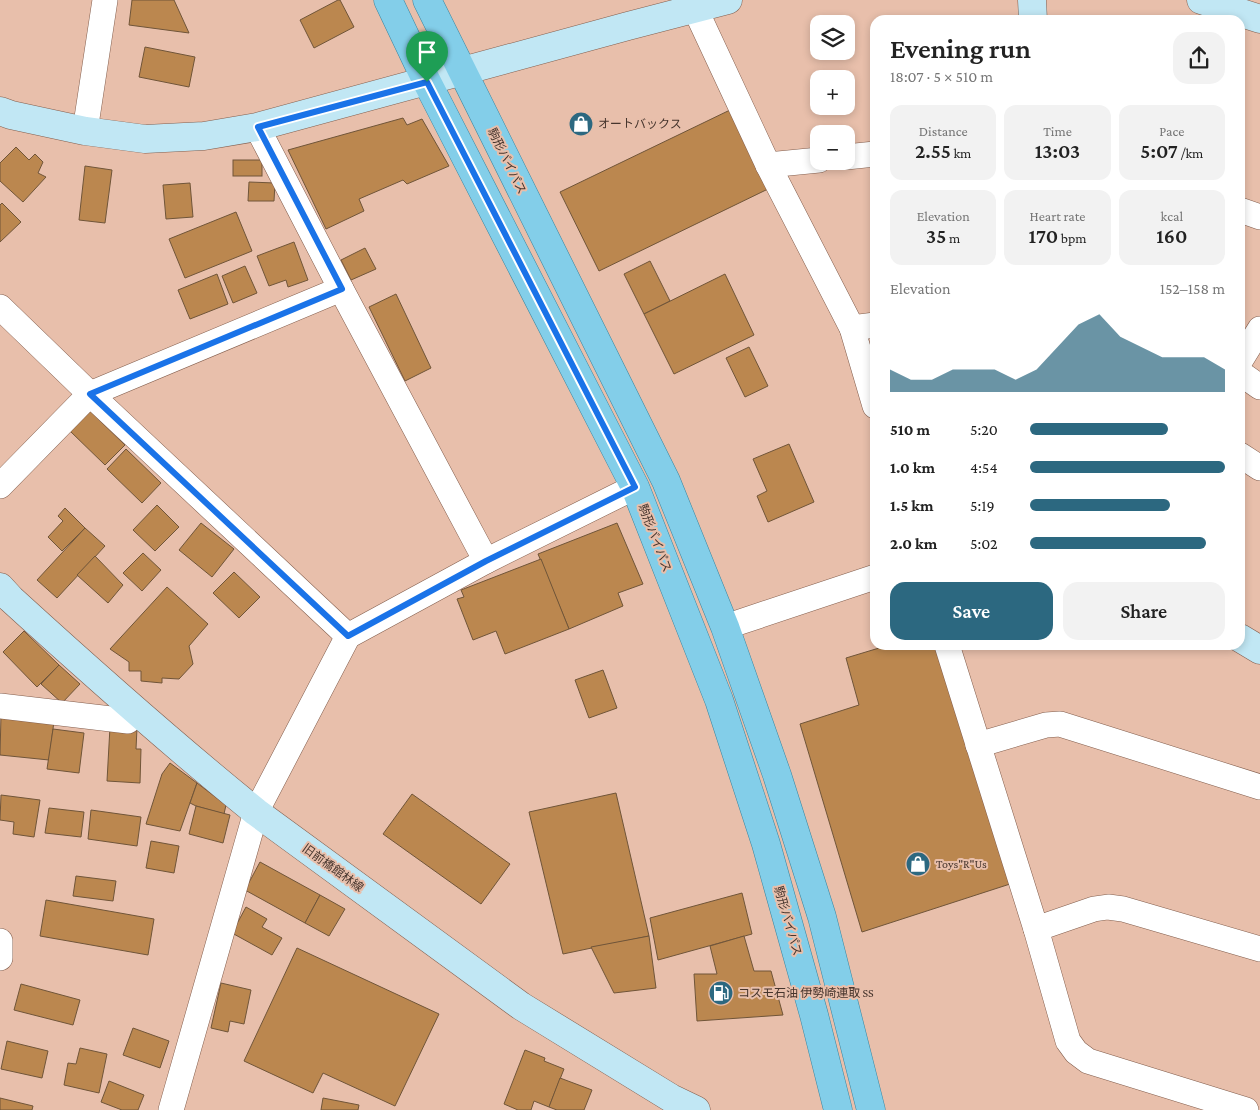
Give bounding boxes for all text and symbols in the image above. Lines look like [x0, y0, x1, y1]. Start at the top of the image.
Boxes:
map controls [810, 15, 855, 170]
button: layers [810, 15, 855, 60]
pin [406, 31, 448, 82]
button: share [1173, 32, 1225, 84]
text: Evening run [890, 33, 1031, 64]
icon: arrive [413, 38, 441, 66]
text: 18:07 · 5 × 510 m [890, 68, 993, 85]
button: + [810, 70, 855, 115]
shop icon: オートバックス [568, 111, 594, 137]
place label: オートバックス [598, 117, 682, 131]
text: Distance [919, 123, 968, 139]
text: Time [1043, 123, 1072, 139]
text: Pace [1159, 123, 1184, 139]
button: − [810, 125, 855, 170]
street label: 駒形バイパス [485, 126, 529, 196]
text: 2.55 [915, 139, 951, 163]
text: 13:03 [1035, 139, 1080, 163]
text: 5:07 [1140, 139, 1178, 163]
text: km [951, 145, 971, 161]
text: /km [1178, 145, 1203, 161]
text: Elevation [917, 208, 970, 224]
text: Heart rate [1030, 208, 1085, 224]
text: kcal [1161, 208, 1183, 224]
text: 35 [926, 224, 946, 248]
text: 170 [1028, 224, 1058, 248]
text: 160 [1156, 224, 1187, 248]
text: m [946, 230, 960, 246]
text: bpm [1058, 230, 1086, 246]
text: Elevation [890, 280, 951, 297]
text: 152–158 m [1160, 280, 1225, 297]
text: 510 m [890, 421, 930, 438]
text: 5:20 [970, 421, 998, 438]
text: 1.0 km [890, 459, 935, 476]
text: 4:54 [970, 459, 998, 476]
text: 1.5 km [890, 497, 934, 514]
text: 5:19 [970, 497, 995, 514]
street label: 駒形バイパス [636, 502, 674, 574]
text: 2.0 km [890, 535, 937, 552]
text: 5:02 [970, 535, 998, 552]
button: Save [890, 582, 1053, 640]
button: Share [1063, 582, 1225, 640]
street label: 旧前橋館林線 [300, 841, 366, 895]
shop icon: Toys"R"Us [905, 851, 931, 877]
place label: Toys"R"Us [936, 857, 987, 871]
street label: 駒形バイパス [771, 885, 805, 957]
fuel station icon: コスモ石油 伊勢崎連取 SS [708, 980, 734, 1006]
place label: コスモ石油 伊勢崎連取 SS [738, 986, 874, 1000]

